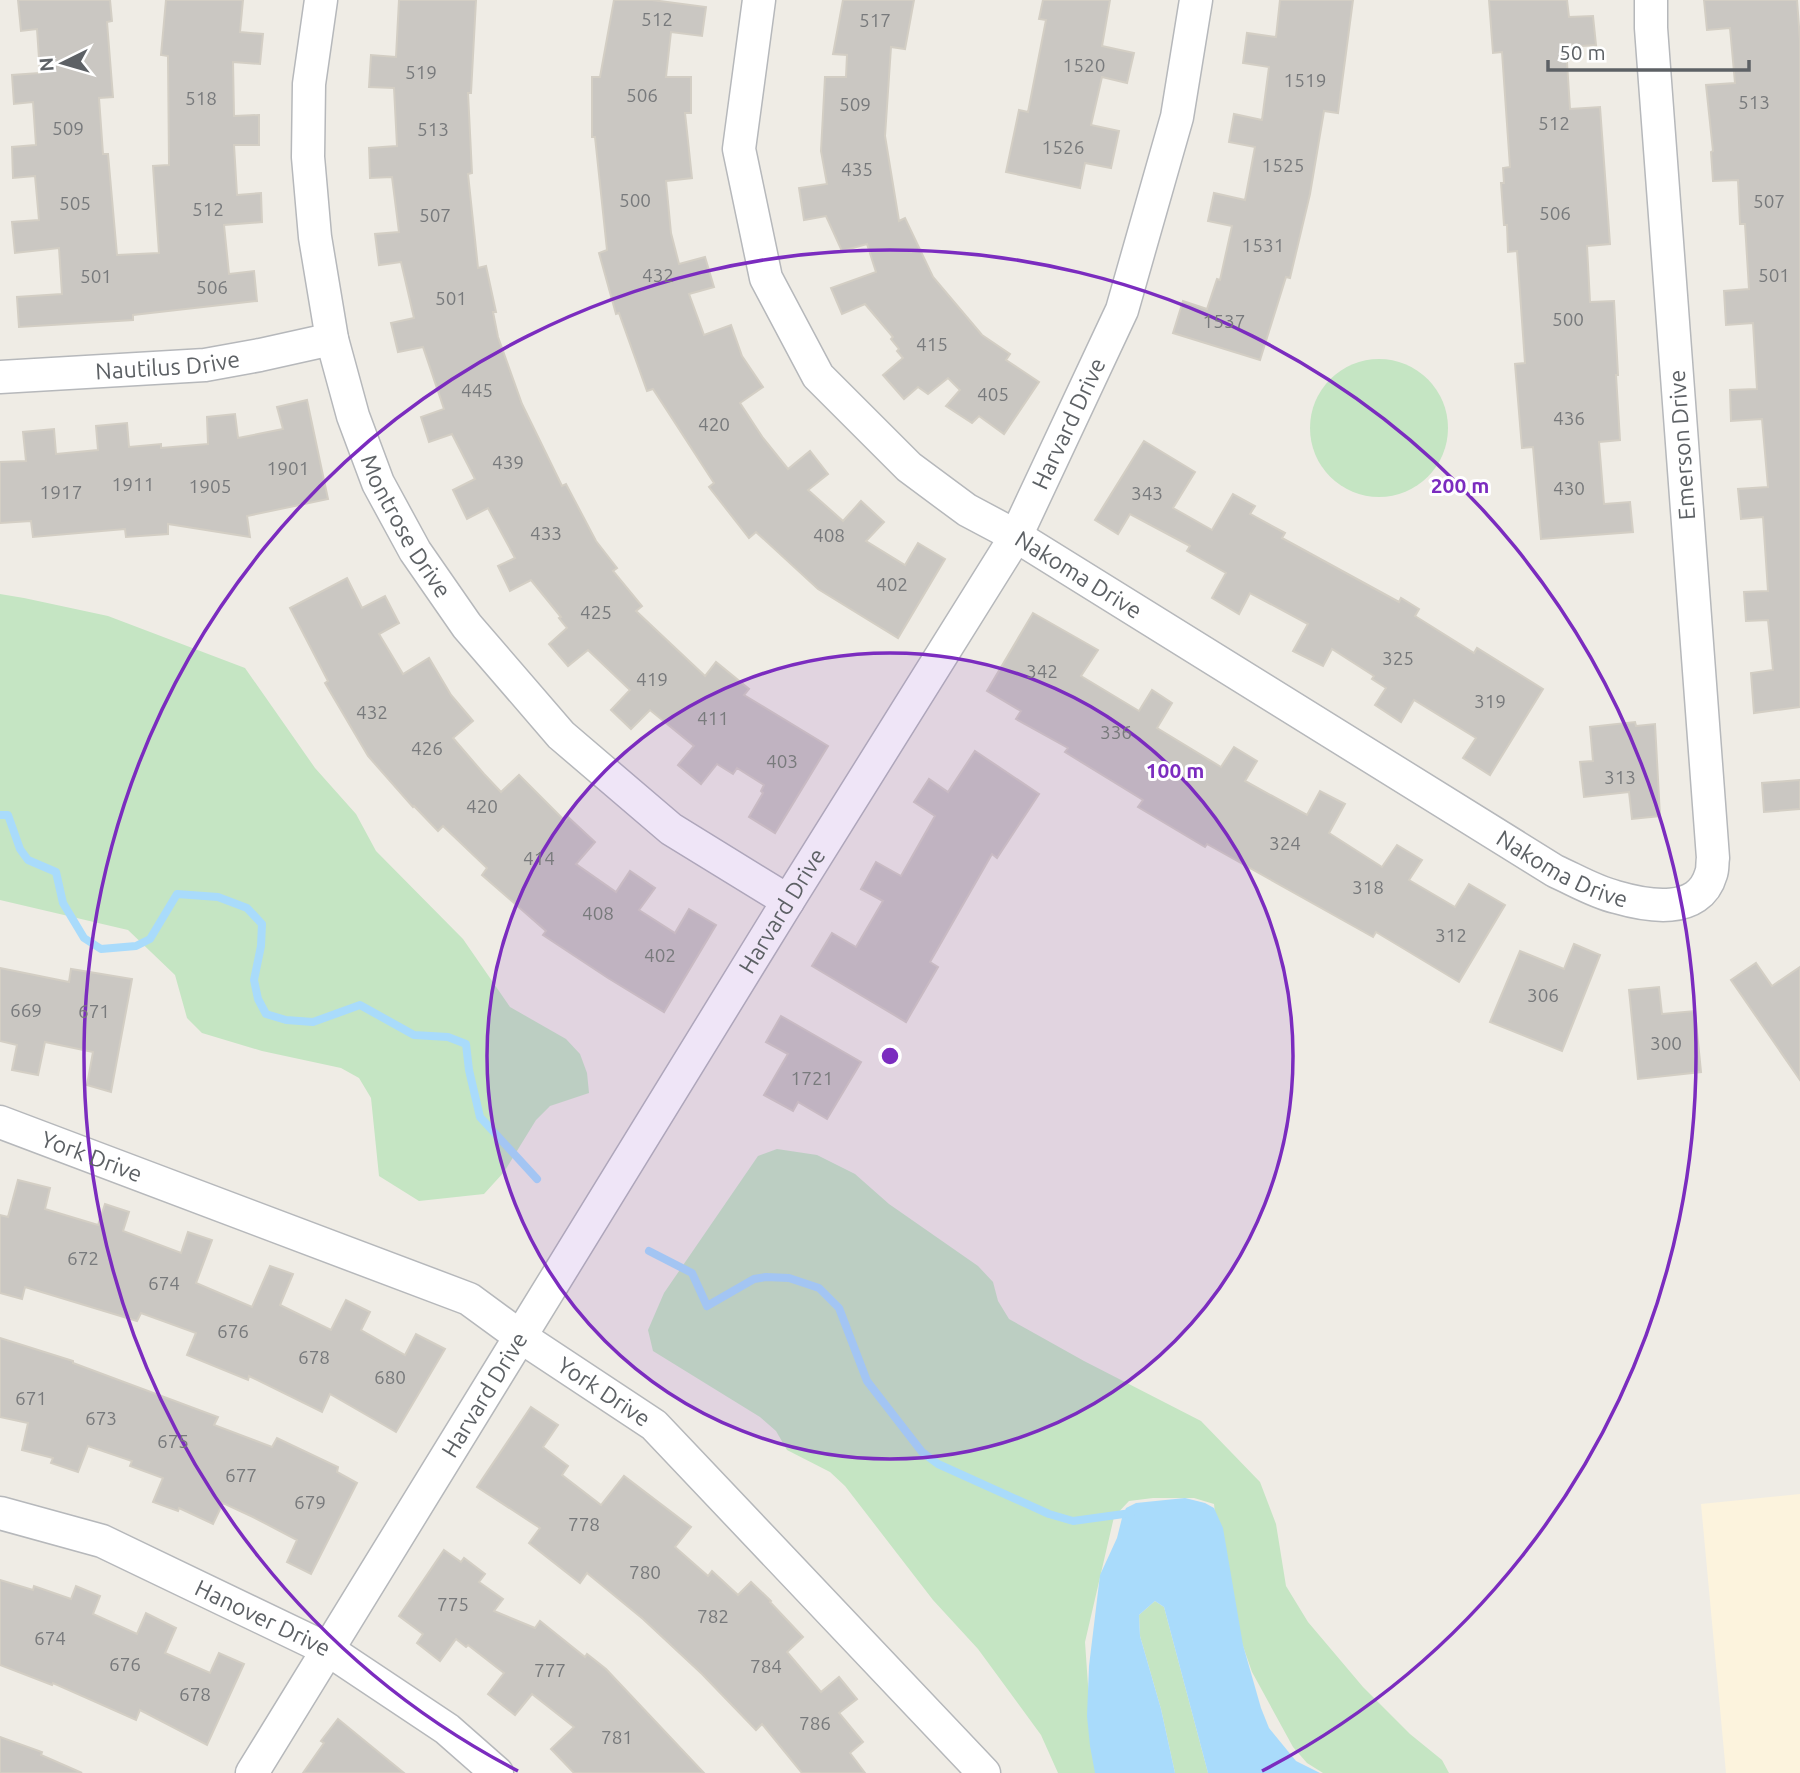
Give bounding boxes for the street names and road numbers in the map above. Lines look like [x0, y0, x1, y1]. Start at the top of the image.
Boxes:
street label: Nautilus Drive [95, 346, 242, 383]
street label: Harvard Drive [1027, 354, 1110, 493]
street label: Emerson Drive [1664, 369, 1699, 521]
street label: Montrose Drive [357, 451, 456, 602]
street label: Nakoma Drive [1011, 526, 1147, 623]
street label: Nakoma Drive [1492, 825, 1630, 912]
street label: Harvard Drive [734, 844, 830, 978]
street label: York Drive [38, 1126, 146, 1187]
street label: Harvard Drive [436, 1327, 532, 1462]
street label: York Drive [553, 1352, 655, 1431]
street label: Hanover Drive [191, 1575, 334, 1661]

